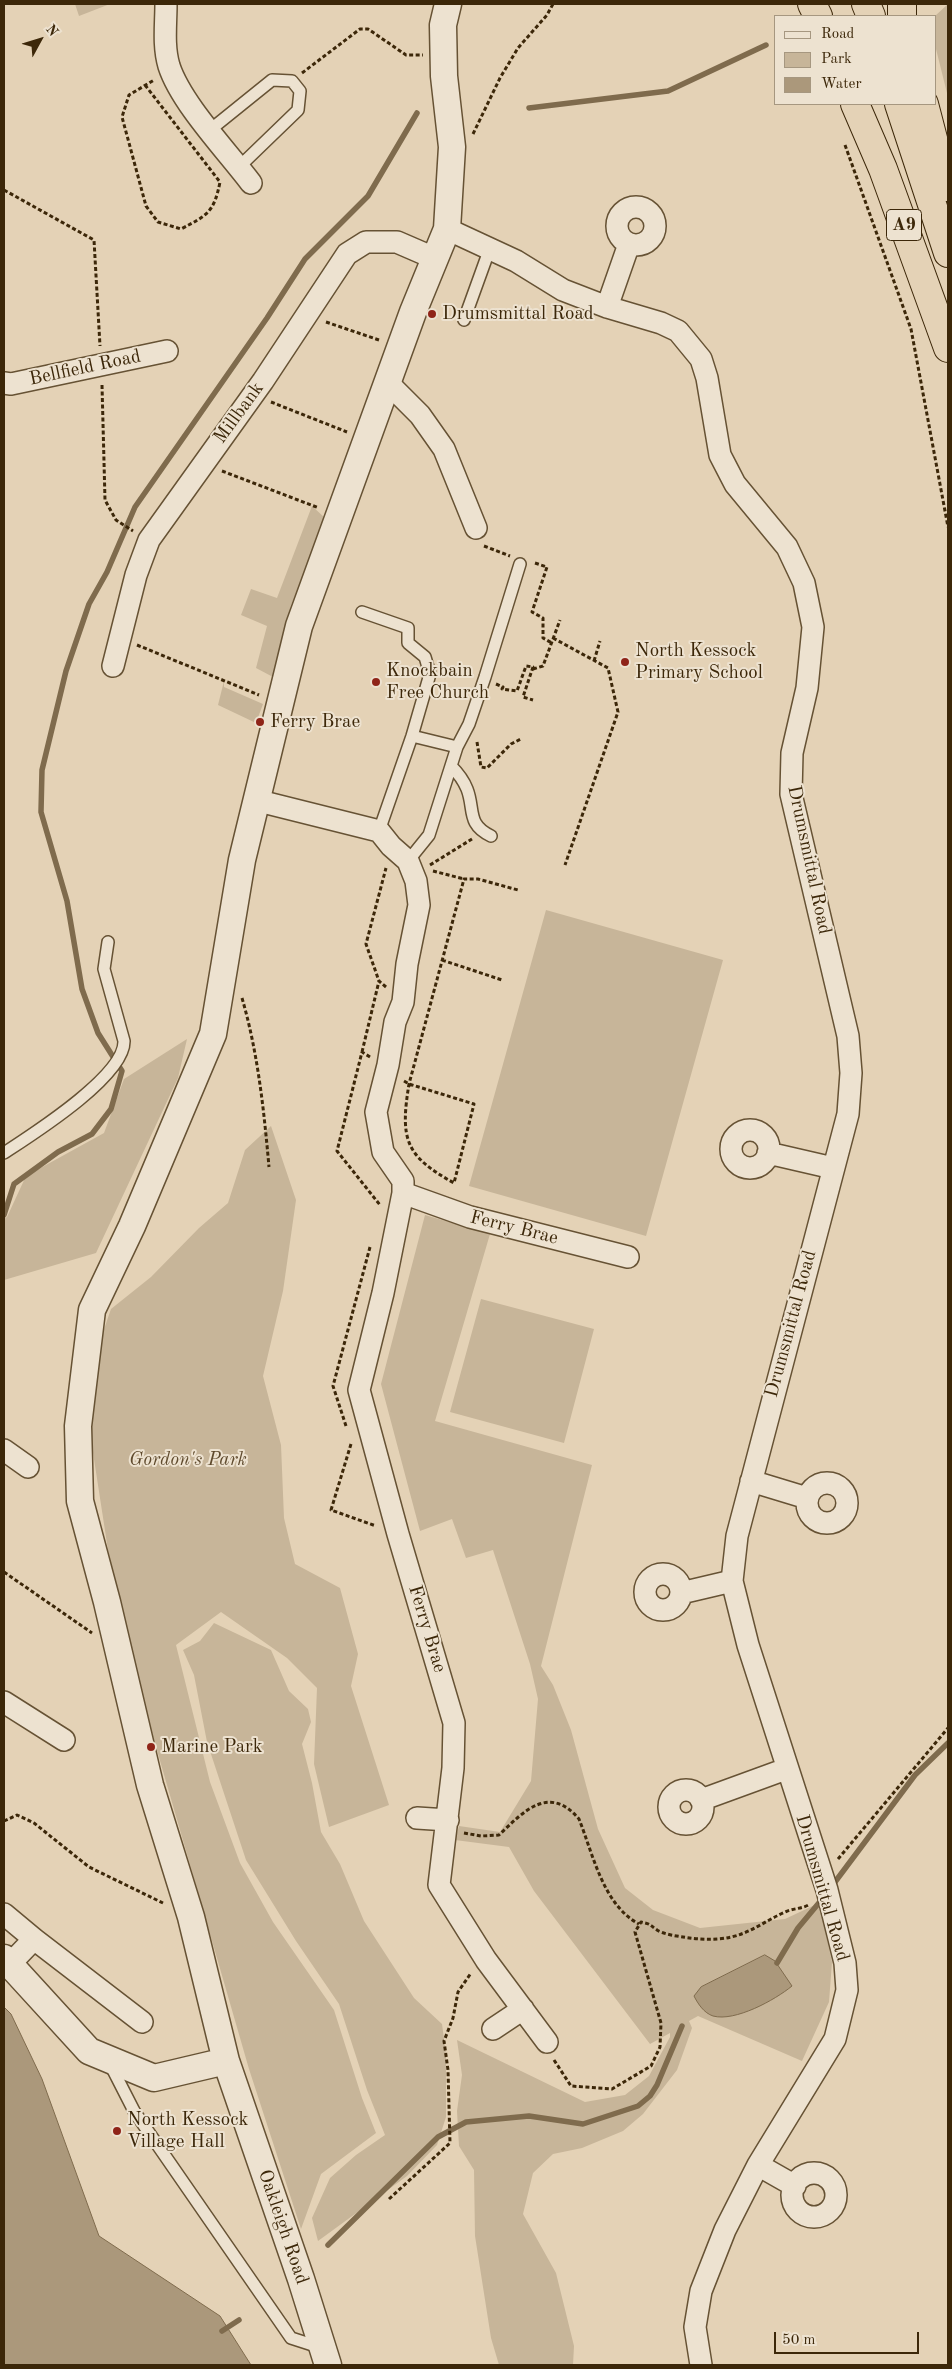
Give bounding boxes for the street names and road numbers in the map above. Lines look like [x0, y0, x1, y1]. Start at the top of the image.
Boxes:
road number: A9 [886, 210, 922, 240]
street label: Bellfield Road [27, 345, 143, 391]
street label: Millbank [209, 378, 269, 448]
street label: Drumsmittal Road [782, 783, 836, 937]
street label: Ferry Brae [467, 1206, 561, 1250]
street label: Drumsmittal Road [760, 1248, 822, 1400]
street label: Ferry Brae [403, 1583, 451, 1675]
street label: Drumsmittal Road [790, 1812, 854, 1964]
street label: Oakleigh Road [253, 2167, 313, 2287]

